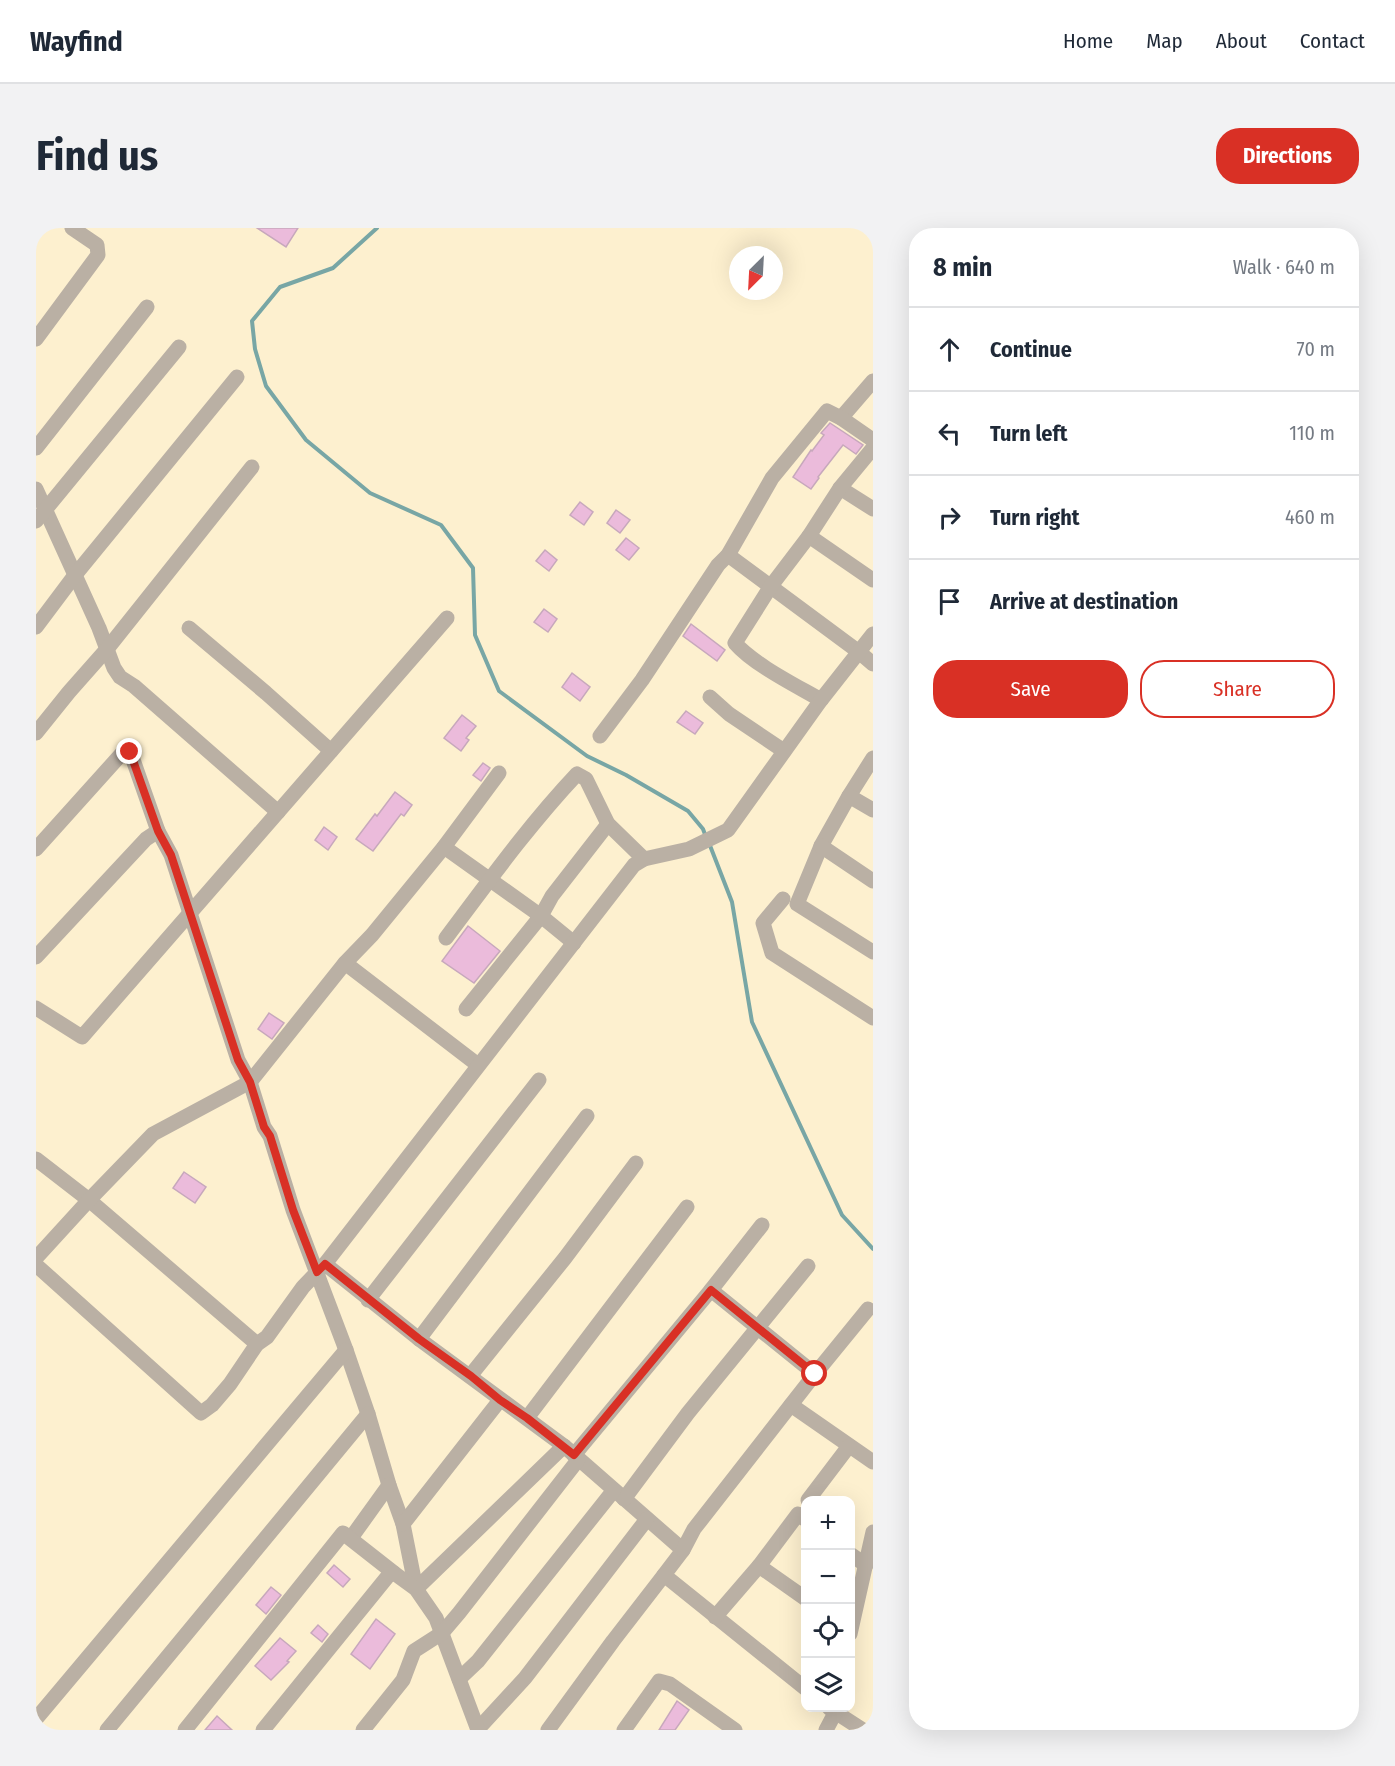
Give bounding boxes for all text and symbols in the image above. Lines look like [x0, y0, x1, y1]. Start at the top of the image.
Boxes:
text: Wayfind [30, 25, 123, 58]
text: Home [1063, 28, 1113, 54]
text: Map [1146, 28, 1183, 54]
text: About [1216, 28, 1267, 54]
text: Contact [1300, 28, 1365, 54]
button: Directions [1216, 128, 1359, 184]
text: Find us [36, 131, 158, 181]
north arrow [729, 246, 783, 300]
text: 8 min [933, 252, 992, 283]
text: Walk · 640 m [1233, 255, 1335, 279]
icon: ahead [933, 333, 966, 366]
text: Continue [990, 336, 1072, 363]
text: 70 m [1297, 337, 1335, 361]
icon: left [933, 417, 966, 450]
text: Turn left [990, 420, 1068, 447]
text: 110 m [1289, 421, 1335, 445]
icon: right [933, 501, 966, 534]
text: Turn right [990, 504, 1079, 531]
text: 460 m [1285, 505, 1335, 529]
icon: arrive [933, 585, 966, 618]
text: Arrive at destination [990, 588, 1178, 615]
button: Save [933, 660, 1128, 718]
button: Share [1140, 660, 1335, 718]
route end [116, 738, 142, 764]
route start [801, 1360, 827, 1386]
map controls [801, 1496, 855, 1712]
button: + [801, 1496, 855, 1550]
button: − [801, 1550, 855, 1604]
button: locate [801, 1604, 855, 1658]
button: layers [801, 1658, 855, 1712]

